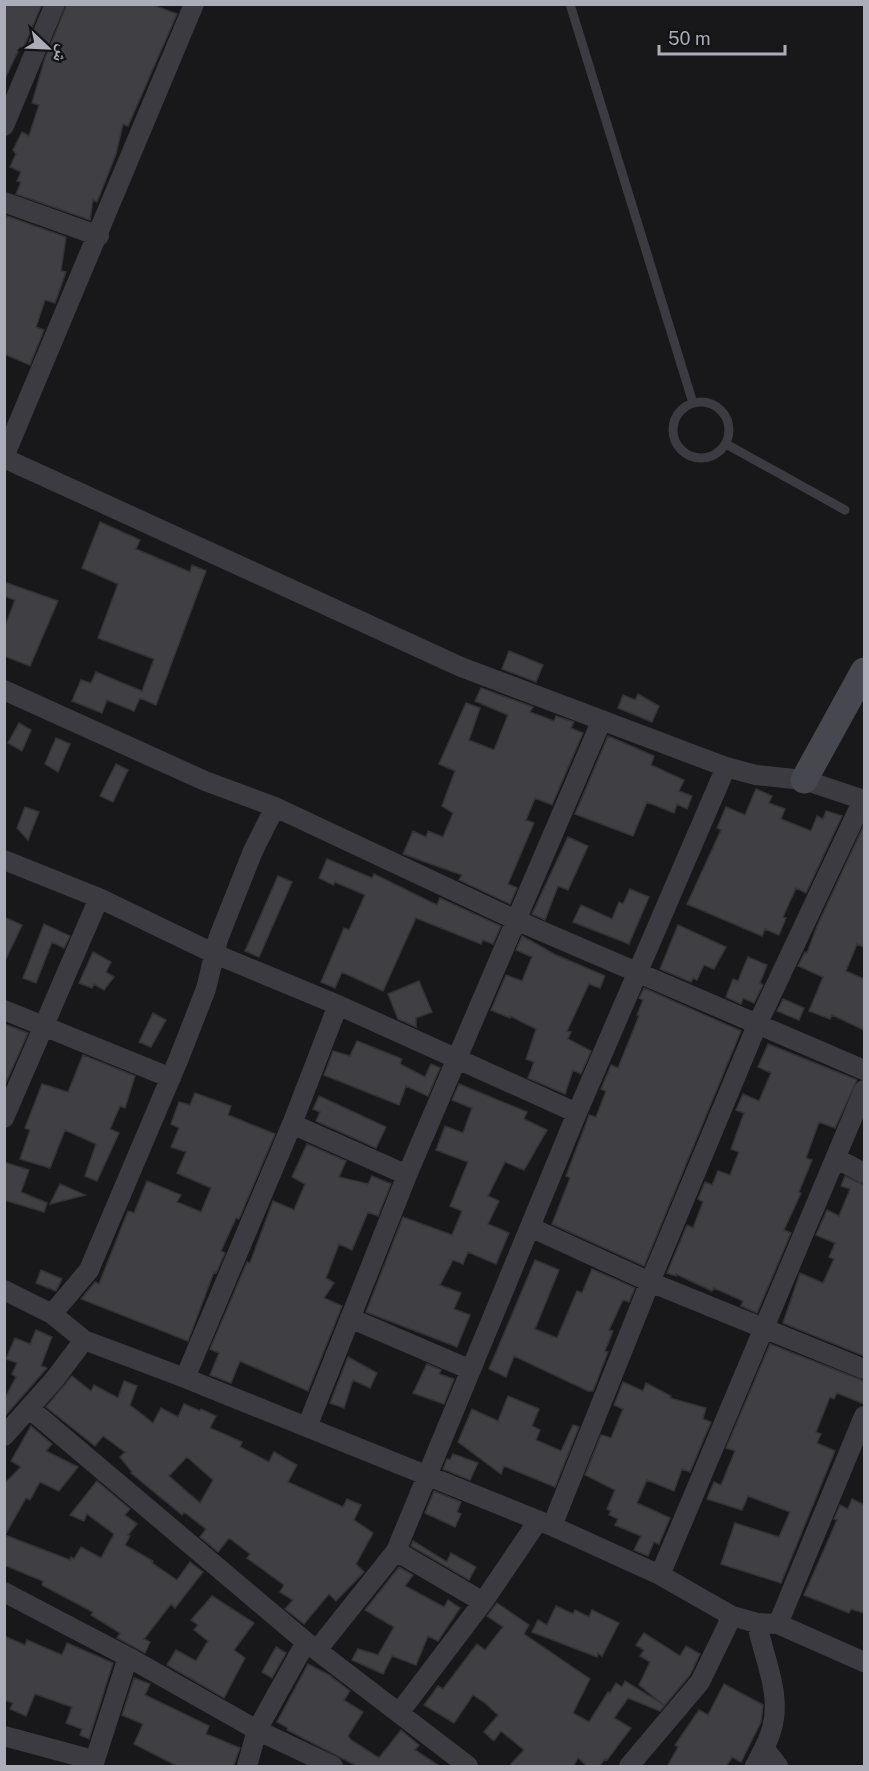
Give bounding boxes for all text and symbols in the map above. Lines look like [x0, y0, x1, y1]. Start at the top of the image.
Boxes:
north arrow [18, 18, 78, 78]
scale bar [659, 18, 785, 56]
text: 50 m [668, 28, 711, 49]
text: ش [49, 42, 73, 65]

